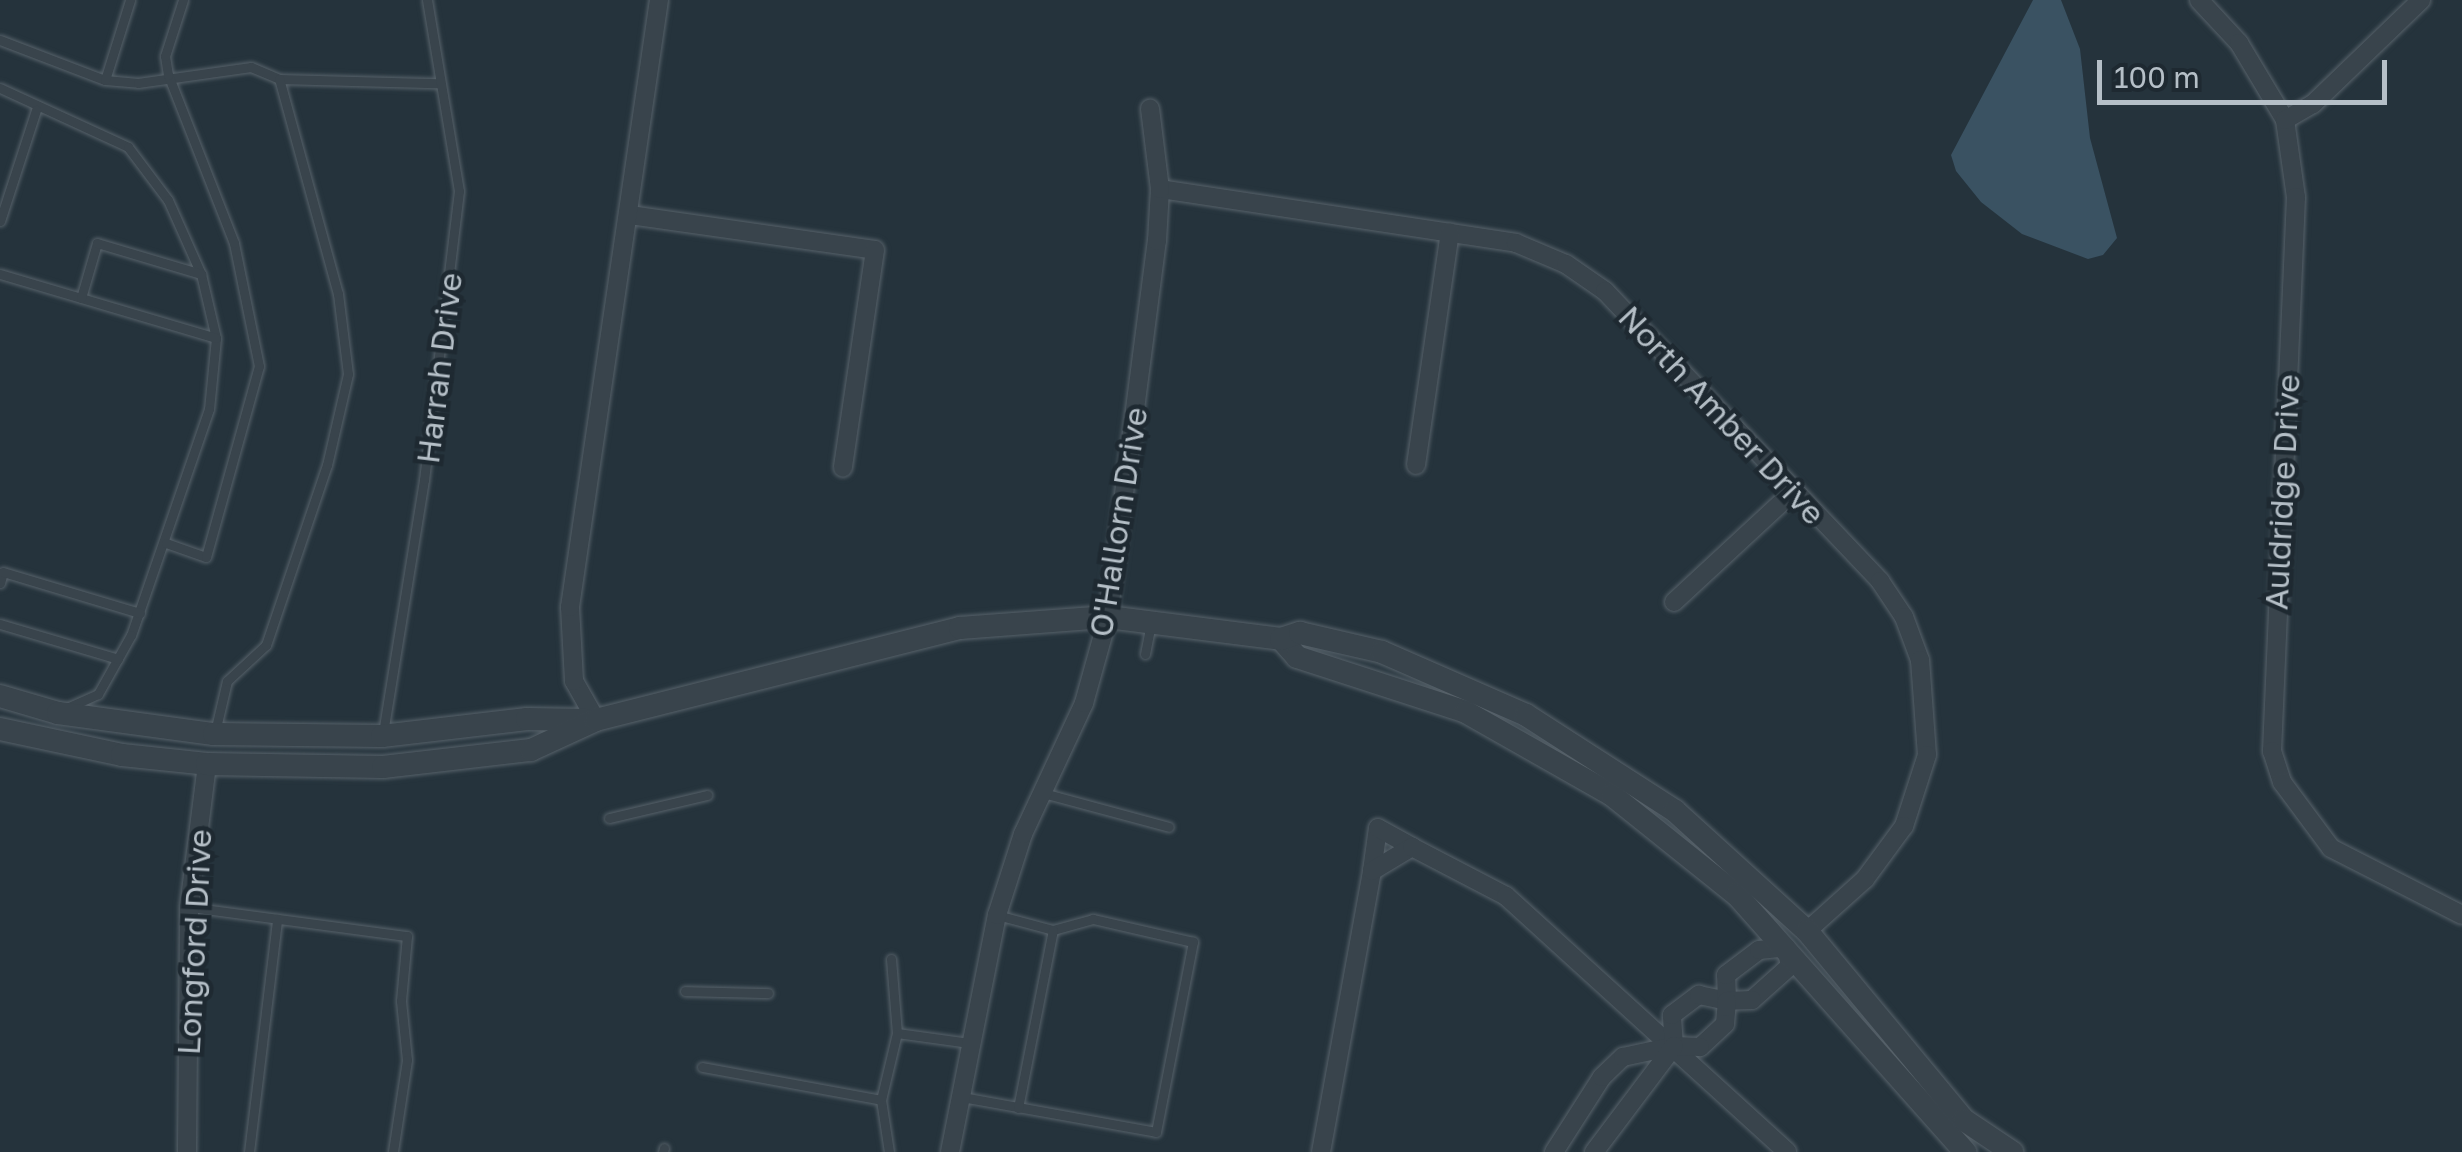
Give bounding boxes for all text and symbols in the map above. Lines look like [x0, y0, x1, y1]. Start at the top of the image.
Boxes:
scale bar [2102, 40, 2392, 102]
text: 100 m [2114, 59, 2200, 95]
street label: Harrah Drive [408, 270, 470, 466]
street label: North Amber Drive [1611, 298, 1833, 532]
street label: Auldridge Drive [2257, 373, 2307, 611]
street label: O'Hallorn Drive [1081, 404, 1155, 640]
street label: Longford Drive [169, 828, 219, 1056]

